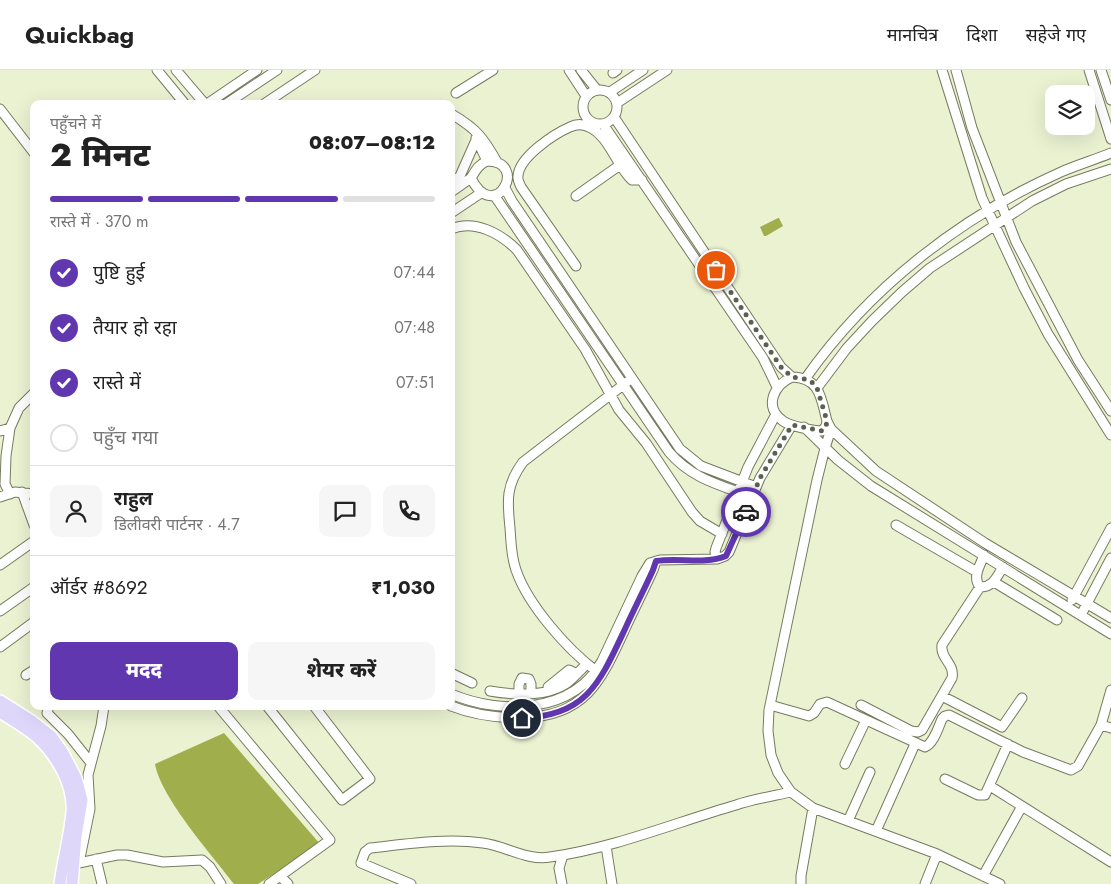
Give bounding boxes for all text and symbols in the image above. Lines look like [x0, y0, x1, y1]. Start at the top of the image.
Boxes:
text: Quickbag [25, 17, 134, 52]
text: मानचित्र [887, 22, 938, 48]
text: दिशा [966, 22, 997, 48]
text: सहेजे गए [1025, 22, 1086, 48]
map controls [1045, 85, 1095, 135]
button: layers [1045, 85, 1095, 135]
text: पहुँचने में [50, 112, 101, 135]
text: 08:07–08:12 [309, 129, 435, 156]
text: 2 मिनट [50, 132, 150, 178]
text: रास्ते में · 370 m [50, 210, 149, 233]
pin [695, 249, 737, 291]
icon: bag [702, 256, 730, 284]
icon: check [50, 259, 78, 287]
text: पुष्टि हुई [93, 259, 145, 286]
text: 07:44 [394, 261, 435, 284]
icon: check [50, 314, 78, 342]
text: तैयार हो रहा [93, 314, 177, 341]
text: 07:48 [394, 316, 435, 339]
icon: check [50, 369, 78, 397]
text: रास्ते में [93, 369, 141, 396]
text: 07:51 [396, 371, 435, 394]
text: पहुँच गया [93, 424, 158, 451]
button: person [50, 485, 102, 537]
text: राहुल [114, 485, 153, 512]
button: chat [319, 485, 371, 537]
button: phone [383, 485, 435, 537]
courier [721, 487, 771, 537]
icon: car [732, 498, 760, 526]
text: डिलीवरी पार्टनर · 4.7 [114, 513, 240, 536]
text: ऑर्डर #8692 [50, 574, 148, 601]
text: ₹1,030 [371, 574, 435, 601]
button: मदद [50, 642, 238, 700]
button: शेयर करें [248, 642, 435, 700]
pin [501, 697, 543, 739]
icon: home [508, 704, 536, 732]

